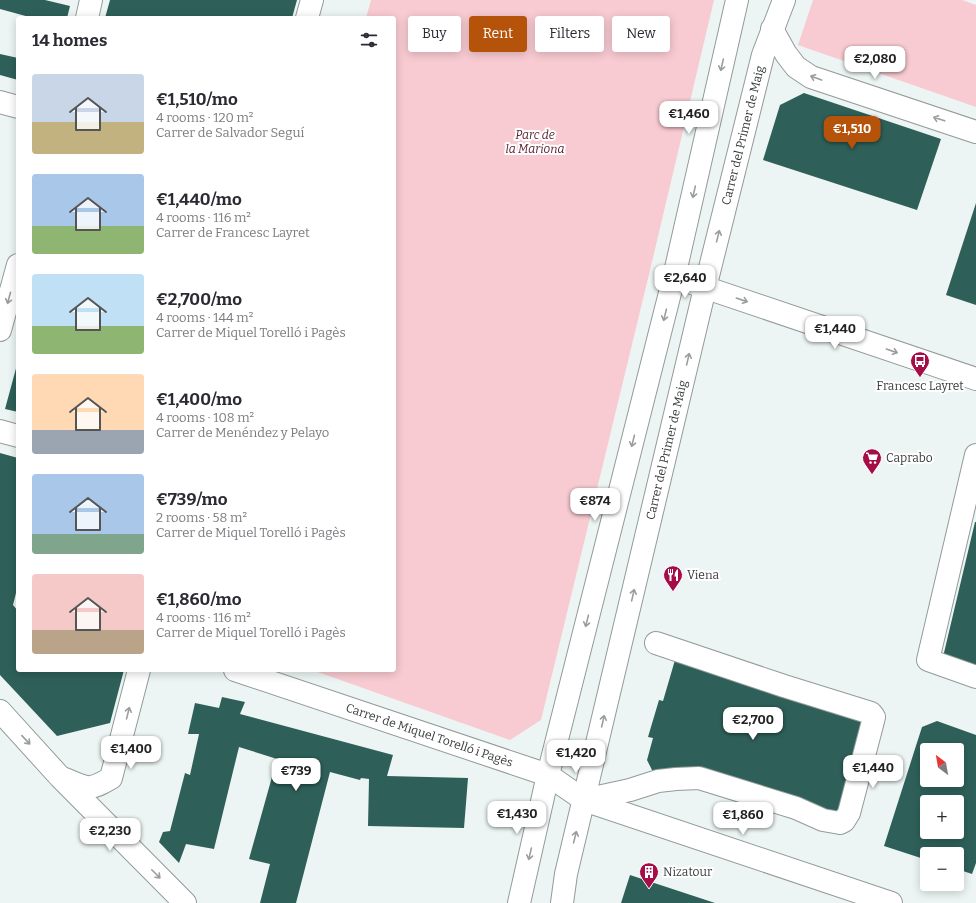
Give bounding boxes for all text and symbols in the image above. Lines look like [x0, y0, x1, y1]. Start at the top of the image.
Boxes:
chip: Buy [408, 16, 461, 52]
chip: Rent [469, 16, 527, 52]
chip: Filters [535, 16, 604, 52]
chip: New [612, 16, 670, 52]
icon: filters [358, 29, 380, 51]
text: 14 homes [32, 30, 107, 51]
pin: €2,080 [842, 46, 908, 80]
text: €2,080 [853, 51, 897, 66]
one-way arrow [718, 59, 726, 72]
street label: Carrer del Primer de Maig [719, 64, 767, 206]
one-way arrow [810, 74, 822, 82]
text: €1,510/mo [156, 89, 238, 110]
icon: home [64, 90, 112, 138]
pin: €1,460 [656, 101, 722, 135]
text: €1,460 [668, 106, 710, 121]
text: 4 rooms · 120 m² [156, 110, 253, 125]
one-way arrow [933, 115, 945, 123]
pin: €1,510 [819, 116, 885, 150]
text: €1,510 [833, 121, 871, 136]
text: Carrer de Salvador Seguí [156, 125, 304, 140]
park label: Parc de la Mariona [505, 128, 565, 156]
one-way arrow [689, 185, 697, 198]
text: €1,440/mo [156, 189, 242, 210]
icon: home [64, 190, 112, 238]
text: 4 rooms · 116 m² [156, 210, 251, 225]
text: Carrer de Francesc Layret [156, 225, 310, 240]
one-way arrow [715, 230, 722, 243]
pin: €2,640 [652, 265, 718, 299]
text: €2,640 [663, 270, 707, 285]
text: €2,700/mo [156, 289, 242, 310]
icon: home [64, 290, 112, 338]
one-way arrow [5, 291, 12, 304]
one-way arrow [736, 297, 749, 304]
one-way arrow [660, 308, 668, 321]
text: 4 rooms · 144 m² [156, 310, 253, 325]
pin: €1,440 [802, 316, 868, 350]
text: €1,440 [814, 321, 856, 336]
text: Carrer de Miquel Torelló i Pagès [156, 325, 346, 340]
one-way arrow [885, 348, 898, 355]
bus stop icon: Francesc Layret [909, 350, 931, 378]
one-way arrow [685, 353, 693, 366]
street label: Carrer del Primer de Maig [643, 379, 690, 521]
place label: Francesc Layret [876, 379, 964, 393]
text: €1,400/mo [156, 389, 242, 410]
icon: home [64, 390, 112, 438]
text: 4 rooms · 108 m² [156, 410, 254, 425]
text: Carrer de Menéndez y Pelayo [156, 425, 329, 440]
one-way arrow [628, 434, 636, 447]
supermarket icon: Caprabo [861, 447, 883, 475]
place label: Caprabo [886, 451, 933, 465]
pin: €874 [571, 488, 619, 522]
text: €739/mo [156, 489, 228, 510]
icon: home [64, 490, 112, 538]
text: €874 [579, 493, 611, 508]
text: 2 rooms · 58 m² [156, 510, 247, 525]
text: Carrer de Miquel Torelló i Pagès [156, 525, 346, 540]
restaurant icon: Viena [662, 564, 684, 592]
place label: Viena [687, 568, 720, 582]
text: €1,860/mo [156, 589, 242, 610]
one-way arrow [629, 589, 637, 602]
icon: home [64, 590, 112, 638]
text: 4 rooms · 116 m² [156, 610, 251, 625]
one-way arrow [583, 615, 590, 628]
text: Carrer de Miquel Torelló i Pagès [156, 625, 346, 640]
street label: Carrer de Miquel Torelló i Pagès [344, 701, 515, 770]
one-way arrow [125, 707, 132, 720]
pin: €2,700 [720, 707, 786, 741]
text: €2,700 [732, 712, 774, 727]
one-way arrow [599, 715, 607, 728]
one-way arrow [22, 735, 31, 745]
pin: €1,400 [98, 736, 164, 770]
pin: €1,420 [543, 740, 609, 774]
text: €1,400 [110, 741, 152, 756]
north arrow [920, 743, 964, 787]
map controls [920, 743, 964, 891]
text: €1,420 [555, 745, 597, 760]
pin: €1,440 [840, 755, 906, 789]
pin: €739 [272, 758, 320, 792]
text: €1,440 [852, 760, 894, 775]
text: €739 [281, 763, 311, 778]
button: + [920, 795, 964, 839]
pin: €1,430 [484, 801, 550, 835]
pin: €1,860 [710, 802, 776, 836]
text: €1,430 [496, 806, 538, 821]
text: €1,860 [722, 807, 764, 822]
pin: €2,230 [77, 818, 143, 852]
text: €2,230 [89, 823, 131, 838]
one-way arrow [572, 831, 579, 844]
one-way arrow [526, 847, 534, 860]
button: − [920, 847, 964, 891]
building icon: Nizatour [638, 861, 660, 889]
place label: Nizatour [663, 865, 713, 879]
one-way arrow [151, 869, 161, 879]

